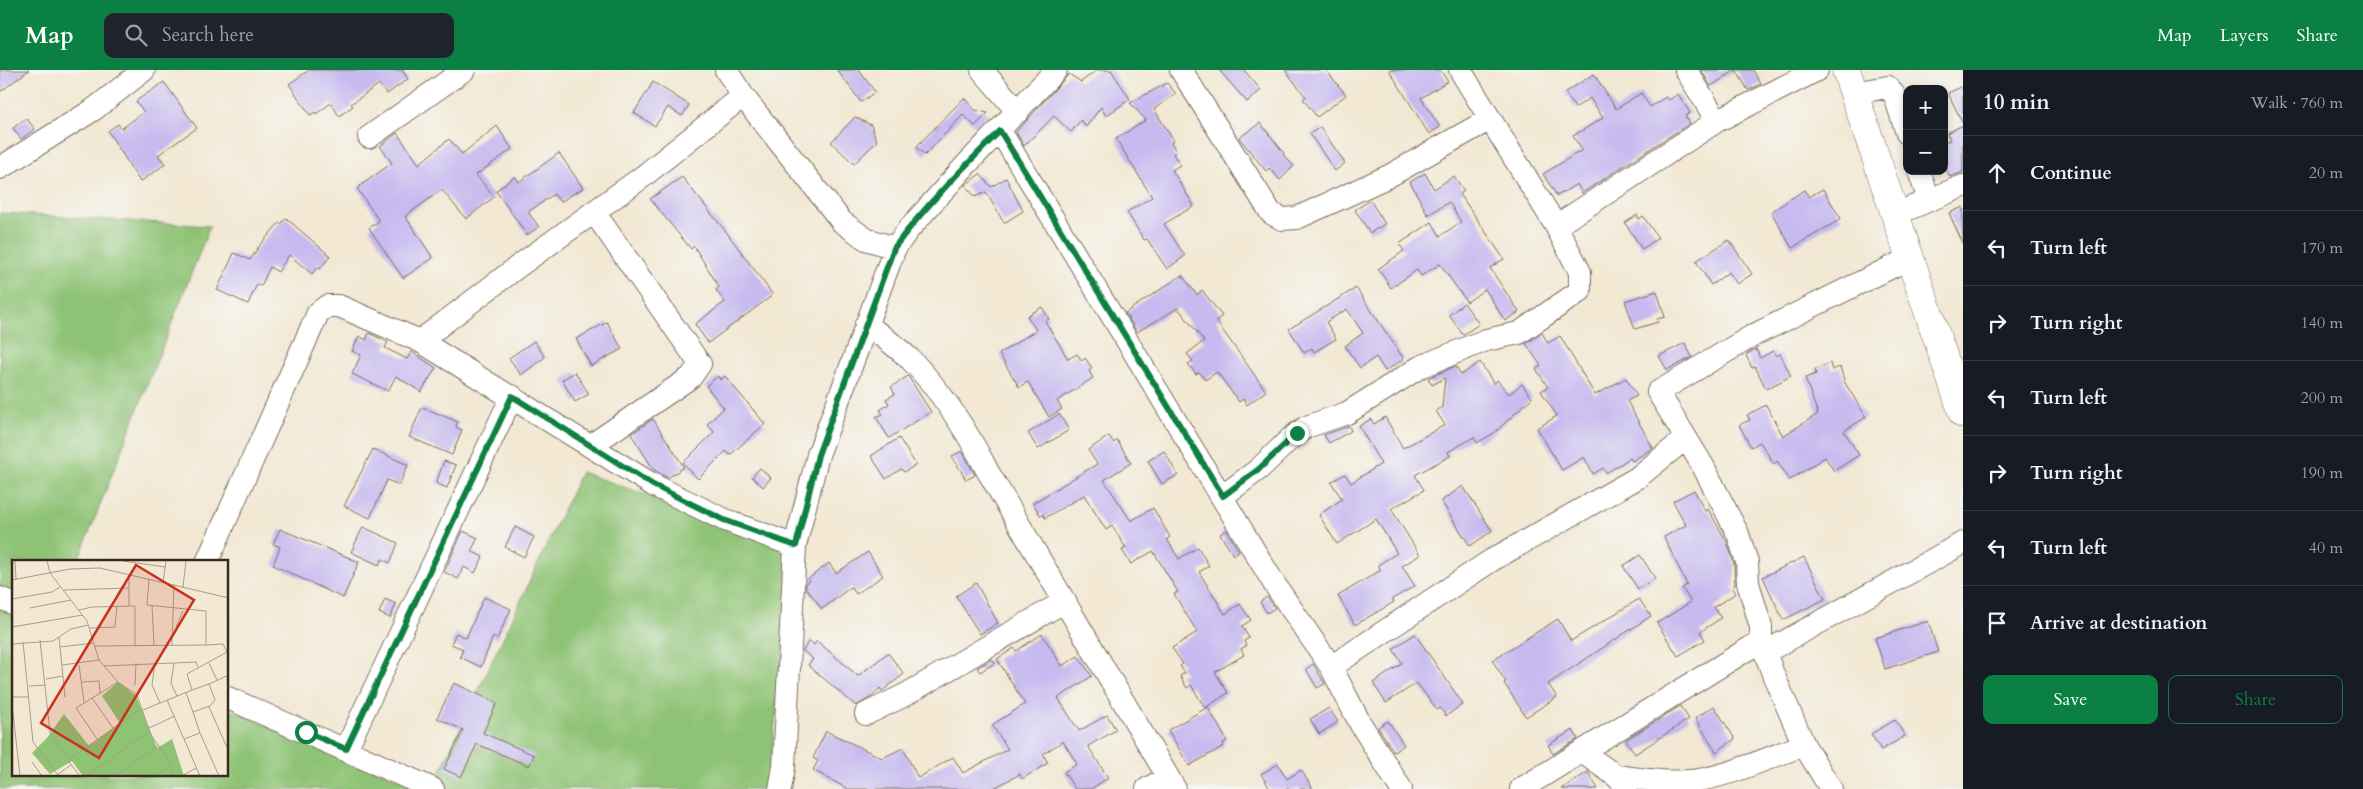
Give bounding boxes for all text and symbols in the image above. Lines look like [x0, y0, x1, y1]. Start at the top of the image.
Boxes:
search box [104, 13, 454, 58]
text: Map [25, 19, 74, 52]
icon: search [122, 21, 150, 49]
text: Search here [162, 22, 254, 48]
text: Map [2157, 23, 2192, 48]
text: Layers [2220, 23, 2269, 48]
text: Share [2297, 23, 2338, 48]
map controls [1903, 85, 1948, 175]
button: + [1903, 85, 1948, 130]
text: 10 min [1983, 88, 2050, 117]
text: Walk · 760 m [2251, 92, 2343, 114]
button: − [1903, 130, 1948, 175]
icon: ahead [1983, 159, 2011, 187]
text: Continue [2030, 160, 2112, 186]
text: 20 m [2309, 162, 2343, 184]
icon: left [1983, 234, 2011, 262]
text: Turn left [2030, 235, 2107, 261]
text: 170 m [2301, 237, 2343, 259]
icon: right [1983, 309, 2011, 337]
text: Turn right [2030, 310, 2122, 336]
text: 140 m [2301, 312, 2343, 334]
icon: left [1983, 384, 2011, 412]
text: Turn left [2030, 385, 2107, 411]
text: 200 m [2301, 387, 2343, 409]
route end [1286, 422, 1309, 445]
icon: right [1983, 459, 2011, 487]
text: Turn right [2030, 460, 2122, 486]
text: 190 m [2301, 462, 2343, 484]
icon: left [1983, 534, 2011, 562]
text: Turn left [2030, 535, 2107, 561]
text: 40 m [2309, 537, 2343, 559]
inset map [12, 560, 229, 776]
icon: arrive [1983, 609, 2011, 637]
text: Arrive at destination [2030, 610, 2207, 636]
button: Save [1983, 675, 2158, 724]
button: Share [2168, 675, 2343, 724]
route start [295, 721, 318, 744]

